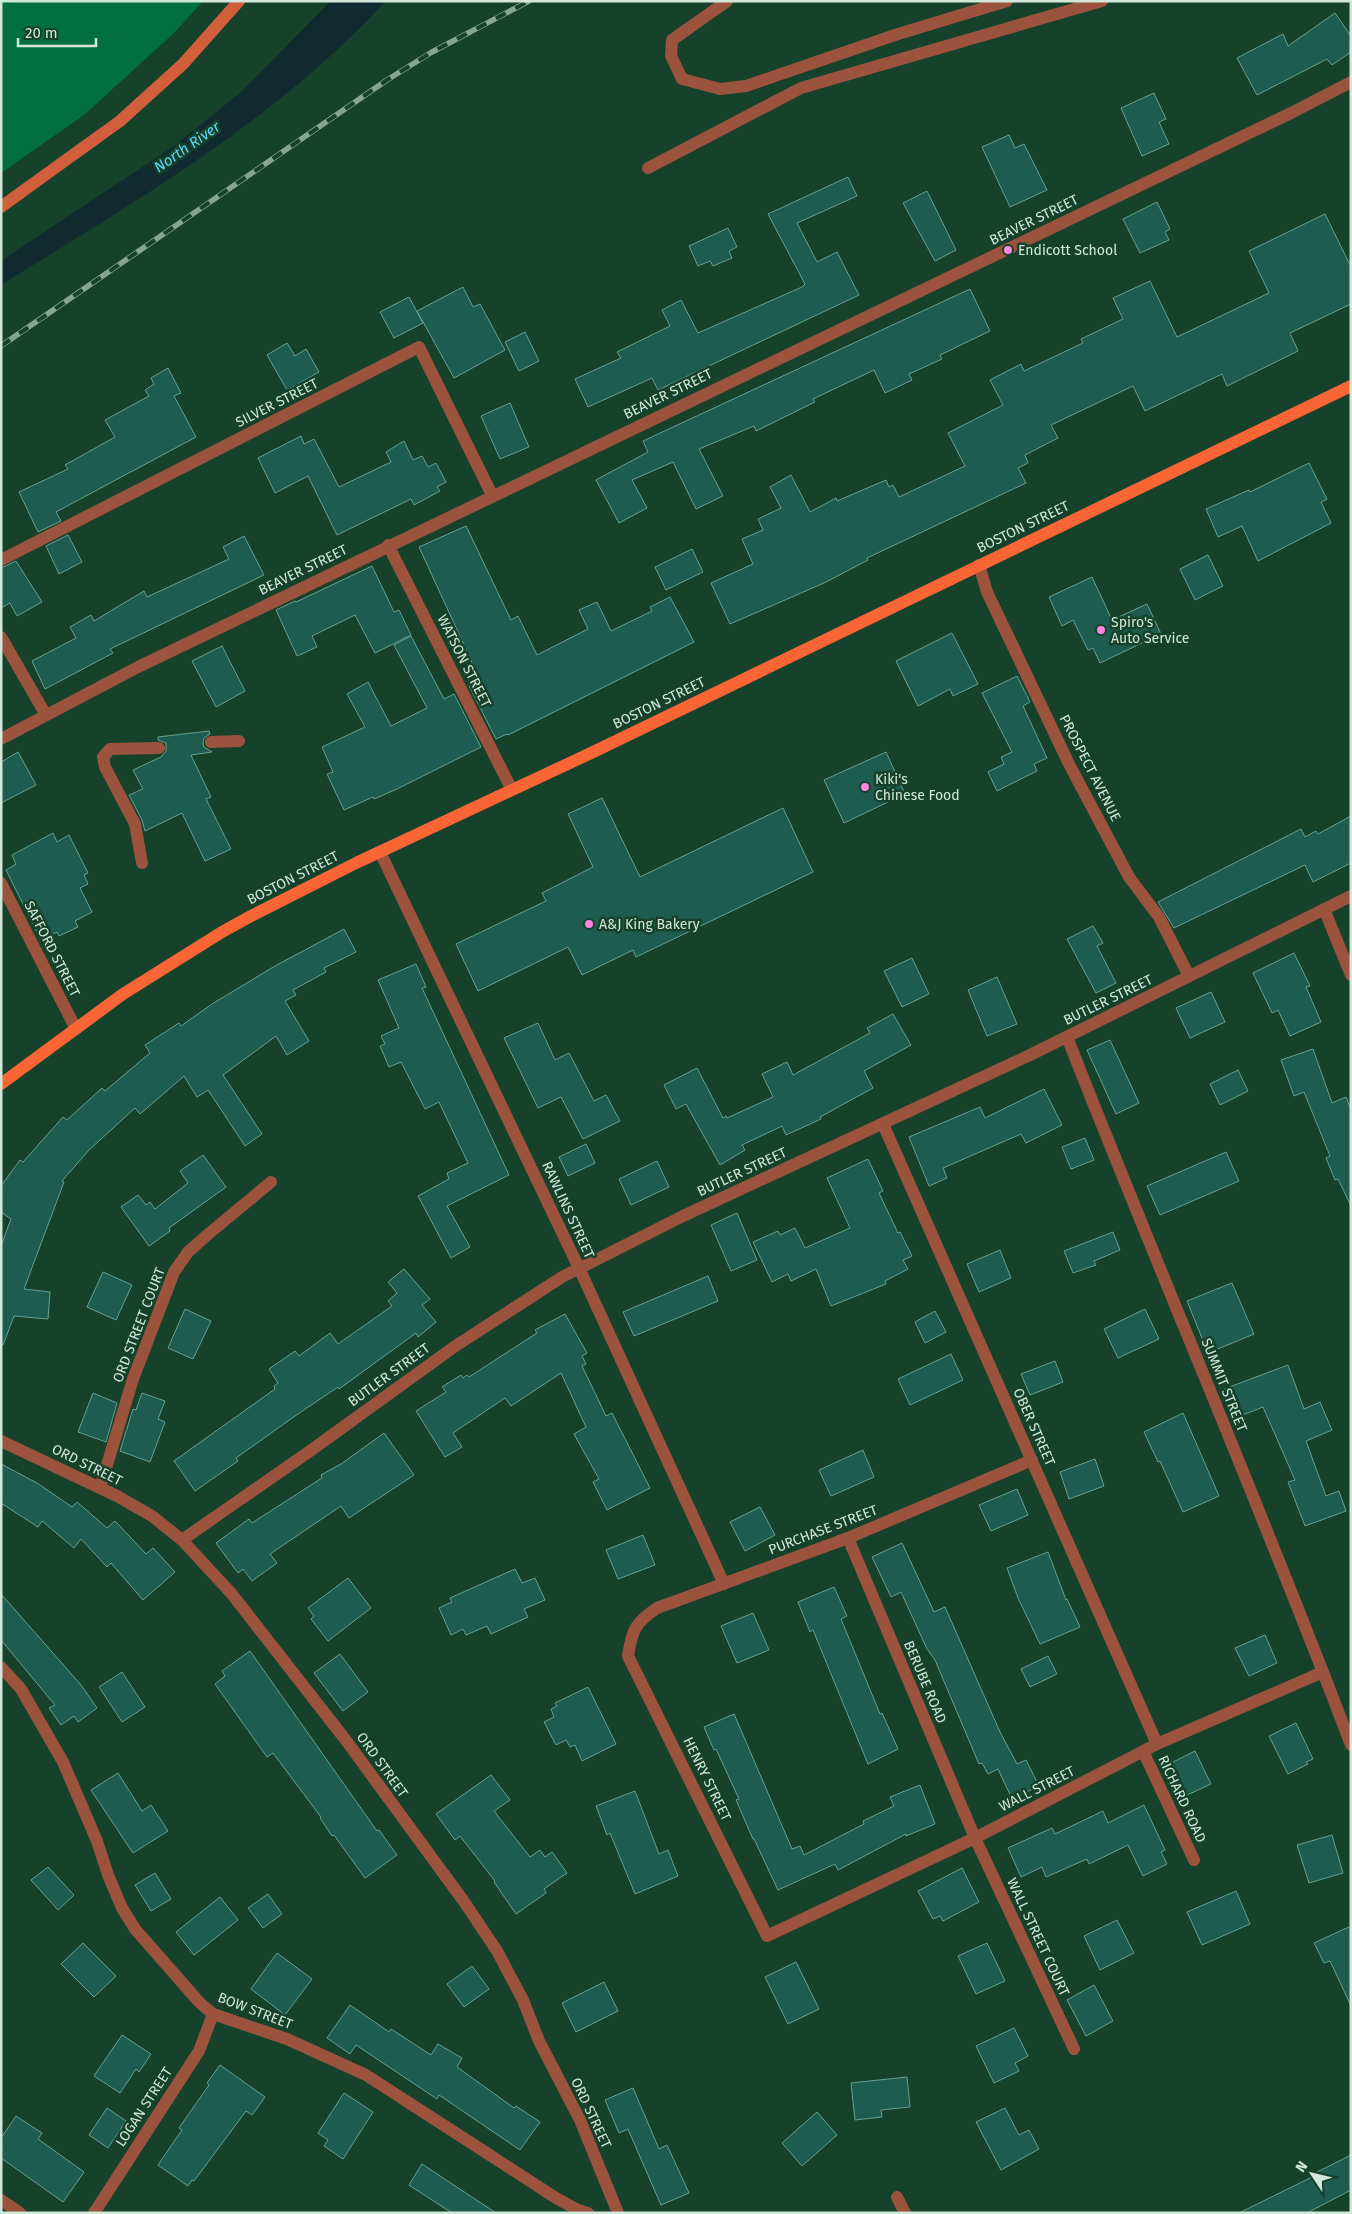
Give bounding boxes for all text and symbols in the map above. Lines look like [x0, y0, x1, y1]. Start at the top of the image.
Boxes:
scale bar [18, 15, 95, 47]
text: 20 m [25, 24, 58, 42]
water label: North River [151, 117, 224, 176]
street label: BEAVER STREET [987, 191, 1082, 249]
place label: Endicott School [1018, 242, 1117, 259]
marker: Endicott School [1002, 244, 1014, 256]
street label: BEAVER STREET [621, 365, 716, 423]
street label: SILVER STREET [233, 375, 322, 431]
street label: BOSTON STREET [974, 497, 1073, 557]
street label: BEAVER STREET [256, 541, 351, 599]
street label: WATSON STREET [433, 612, 495, 711]
place label: Spiro's Auto Service [1111, 614, 1189, 647]
marker: Spiro's Auto Service [1095, 624, 1107, 636]
street label: BOSTON STREET [610, 673, 709, 733]
street label: PROSPECT AVENUE [1056, 712, 1124, 824]
place label: Kiki's Chinese Food [875, 771, 960, 804]
marker: Kiki's Chinese Food [859, 781, 871, 793]
street label: BOSTON STREET [244, 847, 342, 908]
street label: SAFFORD STREET [21, 898, 84, 1000]
place label: A&J King Bakery [599, 916, 700, 933]
marker: A&J King Bakery [583, 918, 595, 930]
street label: BUTLER STREET [1061, 971, 1156, 1029]
street label: BUTLER STREET [694, 1143, 790, 1200]
street label: RAWLINS STREET [538, 1159, 598, 1262]
street label: ORD STREET COURT [109, 1264, 169, 1385]
street label: SUMMIT STREET [1198, 1336, 1251, 1435]
street label: BUTLER STREET [345, 1339, 434, 1410]
street label: OBER STREET [1009, 1386, 1059, 1469]
street label: ORD STREET [49, 1441, 126, 1490]
street label: PURCHASE STREET [766, 1501, 881, 1559]
street label: BERUBE ROAD [900, 1638, 950, 1726]
street label: ORD STREET [353, 1729, 412, 1801]
street label: HENRY STREET [679, 1734, 735, 1824]
street label: RICHARD ROAD [1154, 1753, 1210, 1845]
street label: WALL STREET [996, 1762, 1078, 1815]
street label: WALL STREET COURT [1003, 1875, 1073, 1999]
street label: BOW STREET [215, 1989, 295, 2033]
street label: LOGAN STREET [112, 2063, 176, 2150]
street label: ORD STREET [567, 2075, 615, 2152]
north arrow [1287, 2149, 1337, 2199]
text: N [1292, 2158, 1311, 2176]

